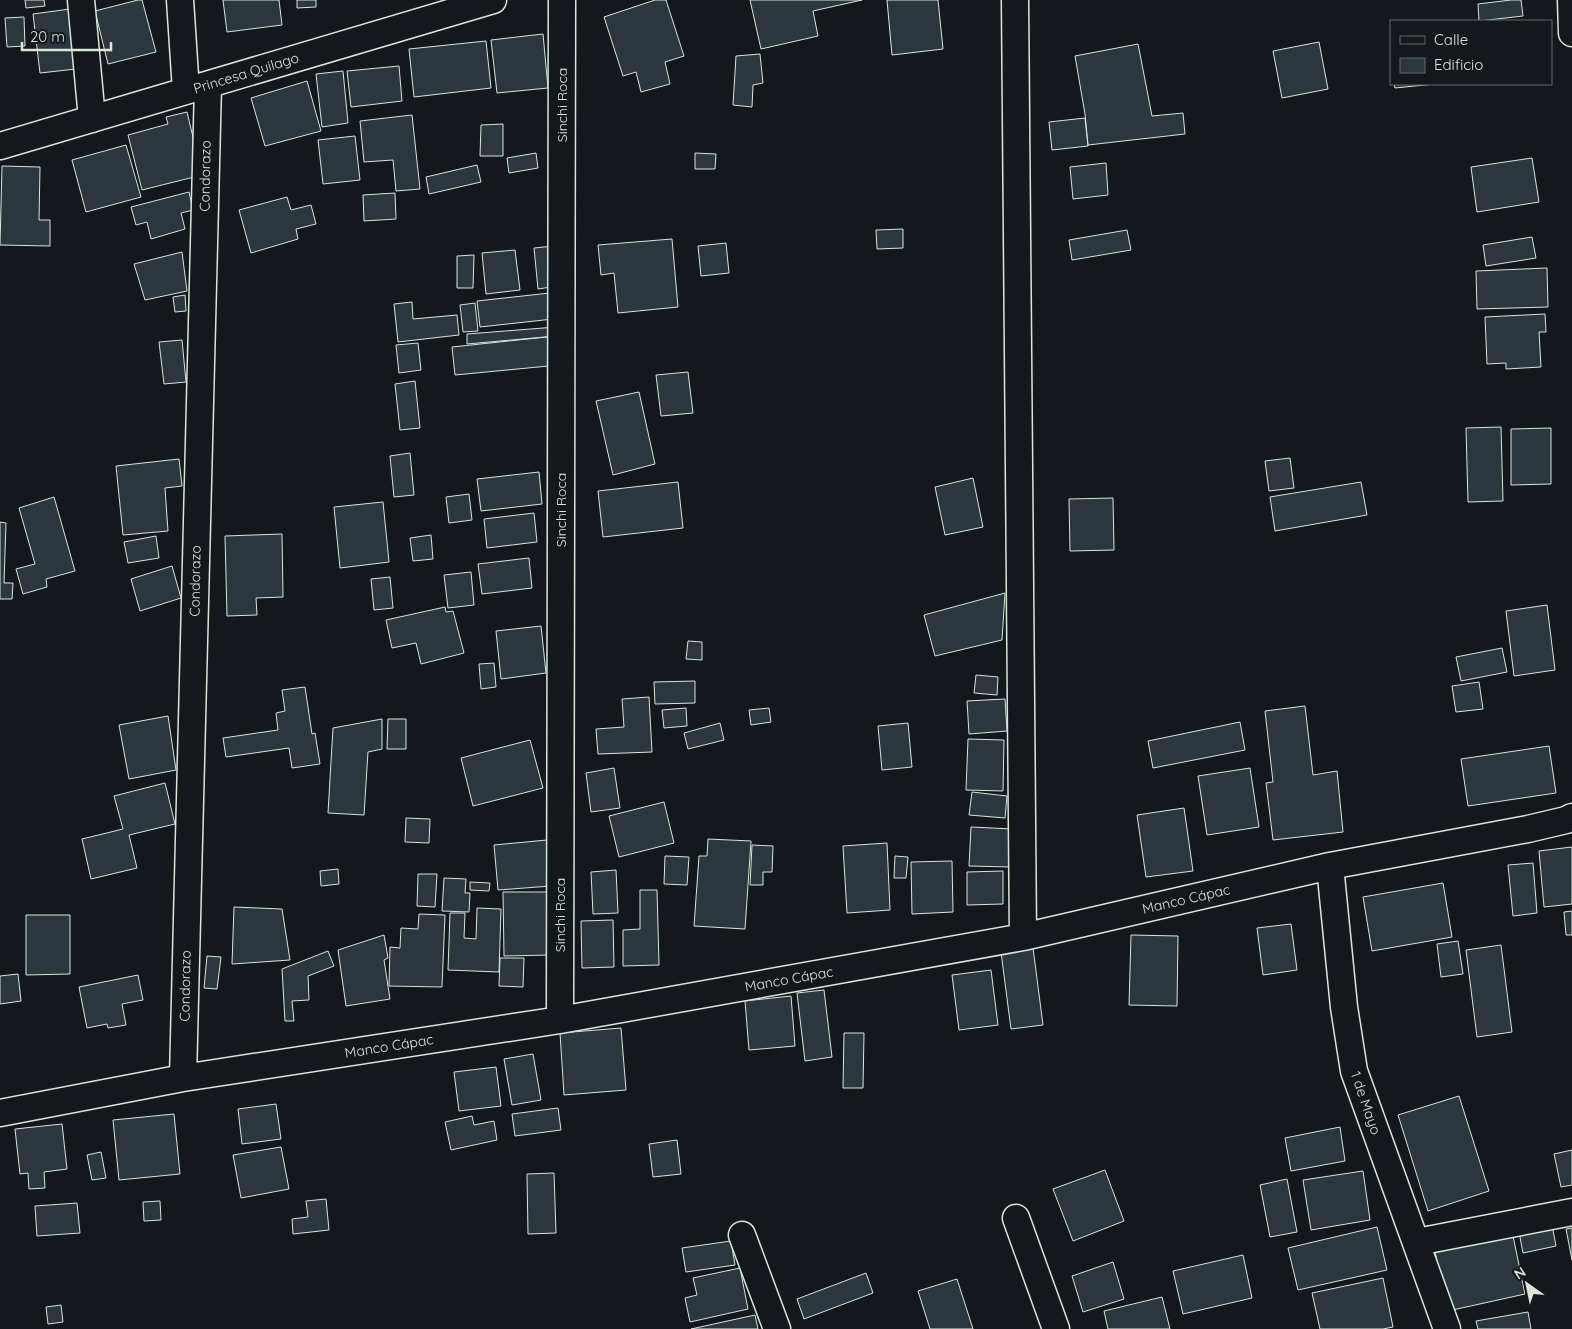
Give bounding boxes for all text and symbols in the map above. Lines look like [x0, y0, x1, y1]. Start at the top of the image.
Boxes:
scale bar [22, 20, 111, 52]
legend [1390, 20, 1552, 85]
text: 20 m [30, 27, 65, 46]
text: Calle [1434, 30, 1468, 49]
street label: Princesa Quilago [191, 48, 301, 98]
text: Edificio [1434, 55, 1483, 74]
street label: Sinchi Roca [553, 68, 571, 142]
street label: Condorazo [195, 140, 215, 212]
street label: Sinchi Roca [552, 473, 570, 547]
street label: Condorazo [185, 545, 205, 617]
street label: Sinchi Roca [551, 878, 569, 952]
street label: Manco Cápac [1140, 880, 1232, 918]
street label: Condorazo [175, 950, 195, 1022]
street label: Manco Cápac [743, 962, 835, 996]
street label: Manco Cápac [343, 1030, 435, 1062]
street label: 1 de Mayo [1347, 1069, 1385, 1137]
north arrow [1502, 1259, 1552, 1309]
text: N [1511, 1263, 1529, 1283]

